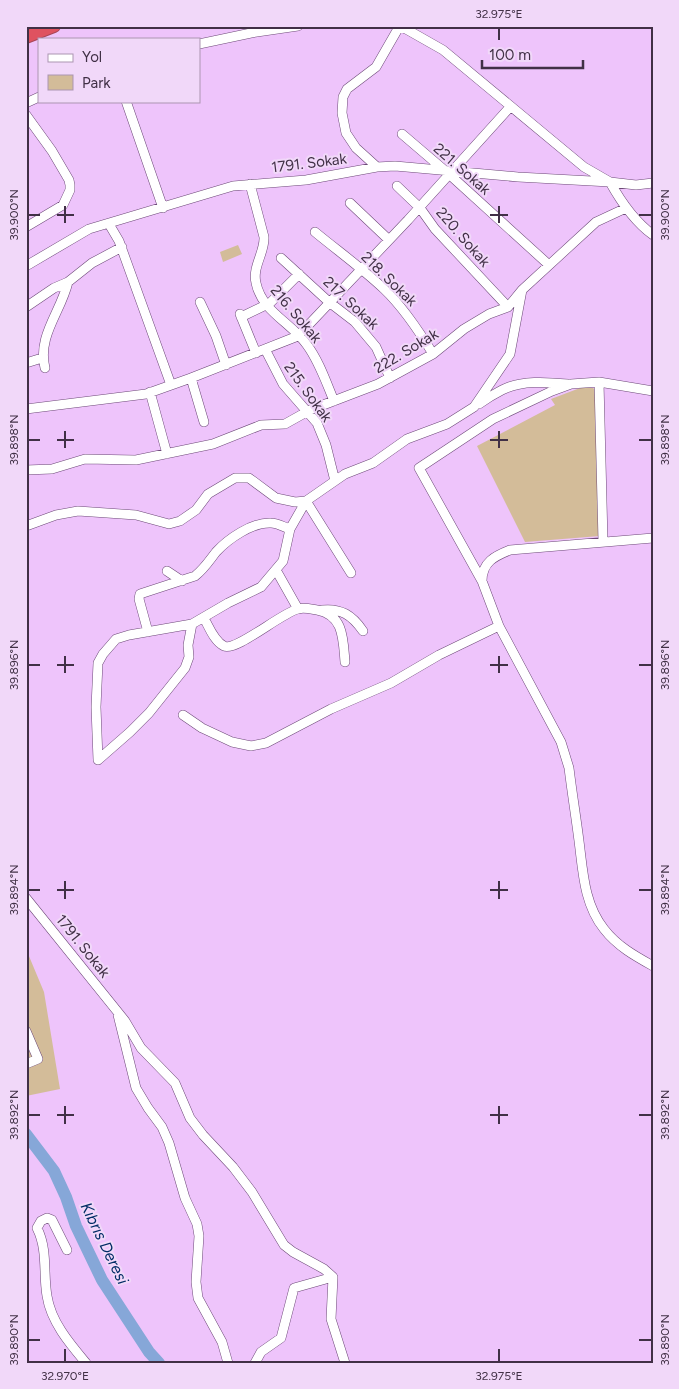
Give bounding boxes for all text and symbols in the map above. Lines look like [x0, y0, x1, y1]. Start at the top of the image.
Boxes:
text: 32.975°E [475, 7, 523, 21]
legend [38, 38, 200, 102]
scale bar [482, 38, 583, 70]
text: 100 m [489, 46, 531, 64]
text: Yol [82, 48, 102, 66]
text: Park [82, 74, 111, 92]
street label: 221. Sokak [430, 139, 495, 199]
street label: 1791. Sokak [270, 149, 348, 177]
text: 39.900°N [7, 189, 21, 241]
text: 39.900°N [658, 189, 672, 241]
street label: 220. Sokak [432, 203, 494, 271]
street label: 218. Sokak [357, 248, 421, 310]
street label: 217. Sokak [319, 273, 383, 334]
street label: 216. Sokak [267, 281, 326, 347]
street label: 222. Sokak [371, 324, 442, 377]
street label: 215. Sokak [280, 358, 336, 426]
text: 39.898°N [7, 414, 21, 466]
text: 39.898°N [658, 414, 672, 466]
text: 39.896°N [7, 640, 21, 690]
text: 39.896°N [658, 640, 672, 690]
text: 39.894°N [7, 864, 21, 916]
text: 39.894°N [658, 864, 672, 916]
street label: 1791. Sokak [52, 911, 114, 982]
text: 39.892°N [7, 1090, 21, 1140]
text: 39.892°N [658, 1090, 672, 1140]
water label: Kıbrıs Deresi [77, 1199, 133, 1287]
text: 39.890°N [7, 1314, 21, 1366]
text: 39.890°N [658, 1314, 672, 1366]
text: 32.970°E [41, 1369, 89, 1383]
text: 32.975°E [475, 1369, 523, 1383]

